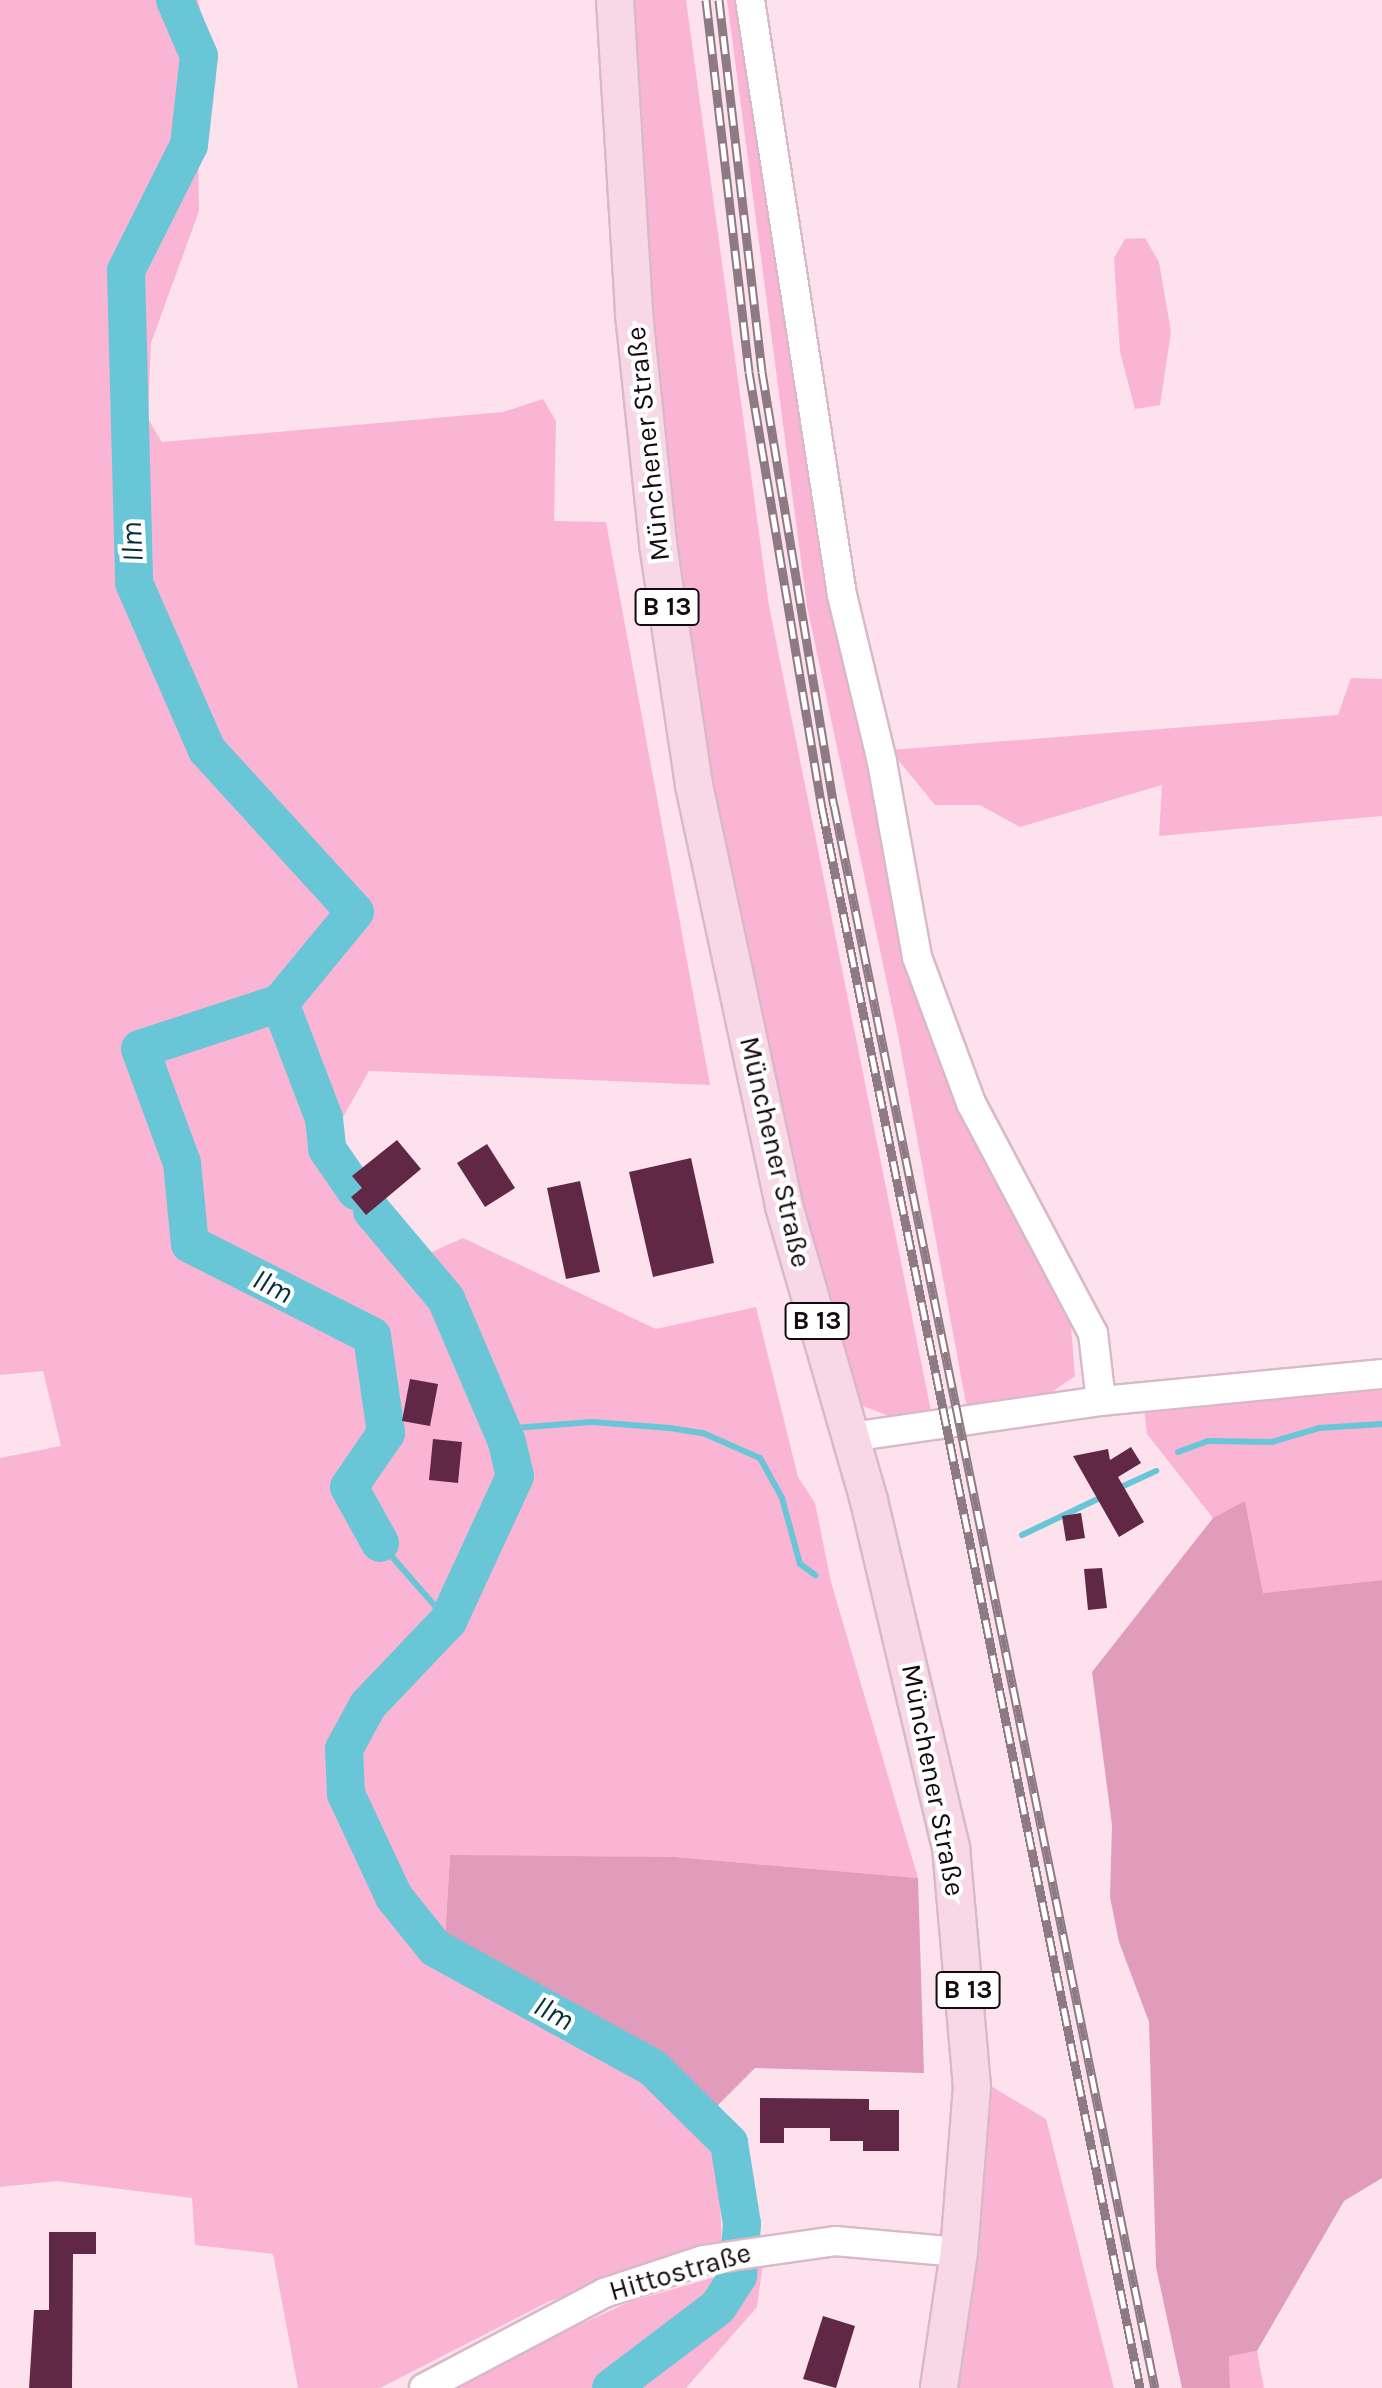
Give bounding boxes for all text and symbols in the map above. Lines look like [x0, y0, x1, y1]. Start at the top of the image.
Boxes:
street label: Münchener Straße [619, 325, 677, 563]
water label: Ilm [113, 521, 151, 563]
road number: B 13 [633, 585, 701, 629]
street label: Münchener Straße [732, 1033, 818, 1271]
water label: Ilm [247, 1261, 299, 1311]
road number: B 13 [783, 1299, 851, 1343]
street label: Münchener Straße [894, 1661, 972, 1899]
road number: B 13 [934, 1968, 1002, 2012]
water label: Ilm [528, 1987, 580, 2039]
street label: Hittostraße [605, 2236, 755, 2308]

